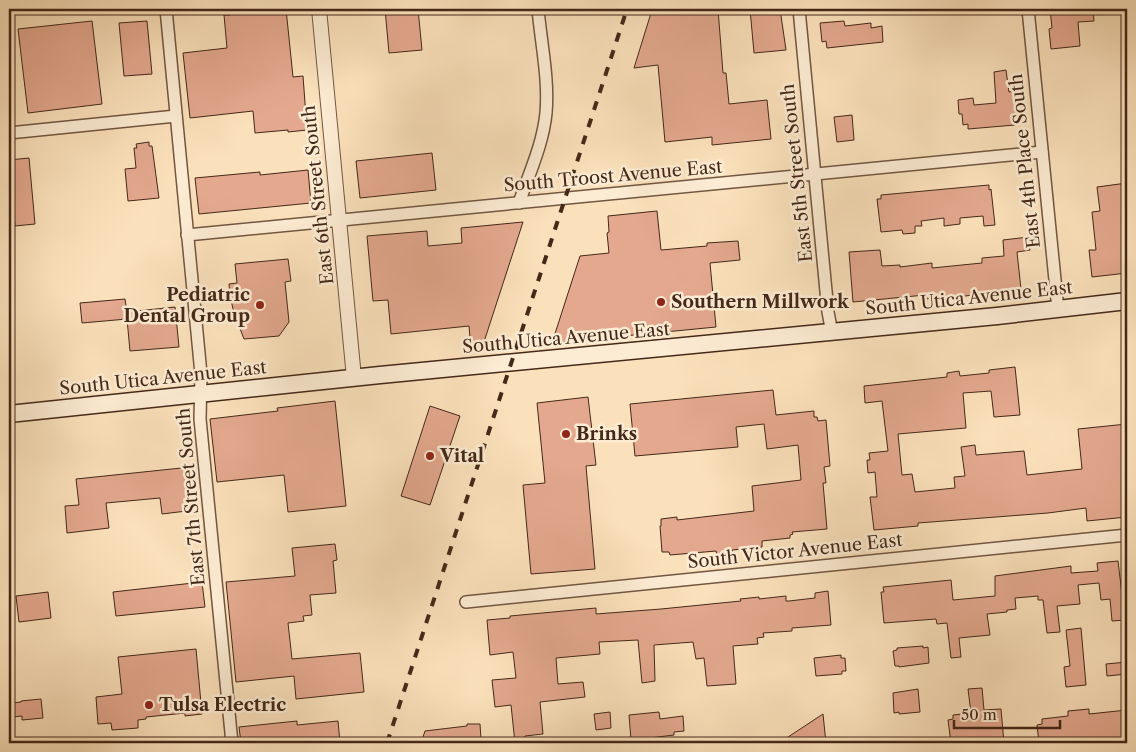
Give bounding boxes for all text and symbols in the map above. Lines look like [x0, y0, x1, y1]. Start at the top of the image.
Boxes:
street label: East 4th Place South [1005, 73, 1045, 249]
street label: East 5th Street South [777, 83, 817, 263]
street label: East 6th Street South [298, 104, 338, 286]
street label: South Troost Avenue East [503, 155, 724, 197]
street label: South Utica Avenue East [864, 276, 1074, 320]
place label: Pediatric Dental Group [124, 284, 250, 327]
place label: Southern Millwork [671, 291, 850, 313]
marker: Southern Millwork [655, 296, 667, 308]
marker: Pediatric Dental Group [254, 299, 266, 311]
street label: South Utica Avenue East [461, 318, 671, 358]
street label: South Utica Avenue East [58, 356, 268, 400]
street label: East 7th Street South [172, 407, 210, 587]
place label: Brinks [576, 423, 637, 445]
marker: Brinks [560, 428, 572, 440]
place label: Vital [439, 445, 484, 467]
marker: Vital [424, 450, 436, 462]
street label: South Victor Avenue East [686, 529, 904, 573]
place label: Tulsa Electric [159, 694, 286, 716]
scale bar [954, 697, 1060, 729]
marker: Tulsa Electric [143, 699, 155, 711]
text: 50 m [961, 705, 997, 724]

